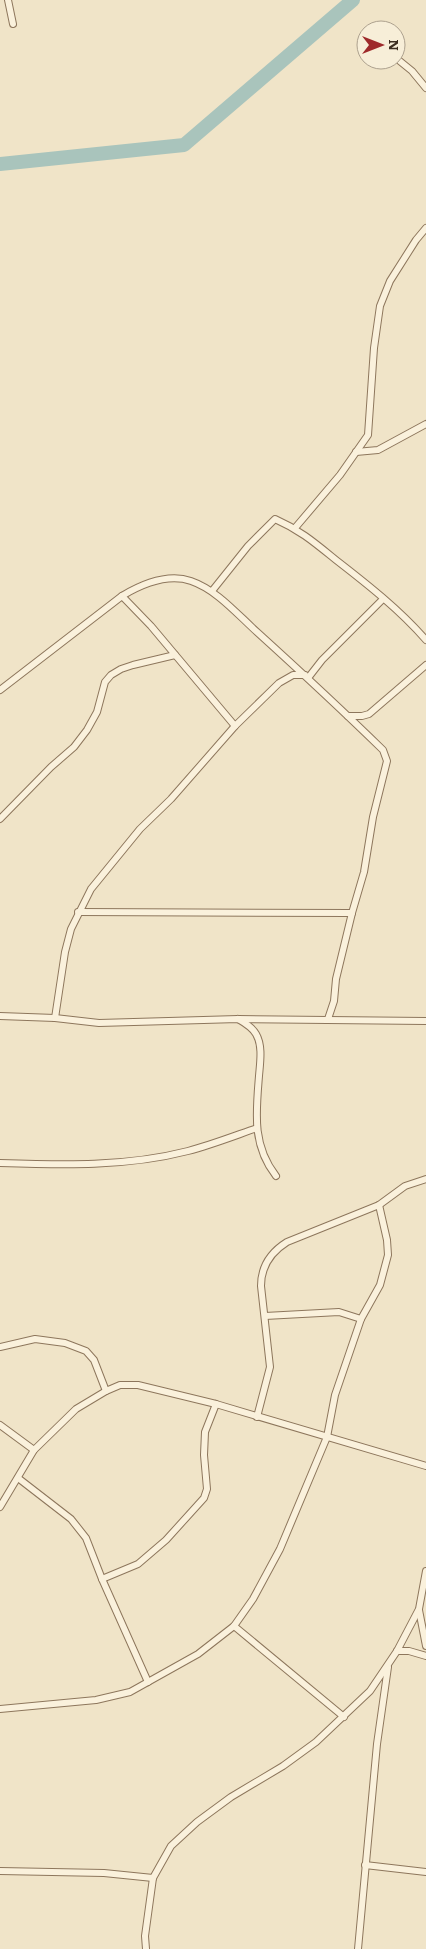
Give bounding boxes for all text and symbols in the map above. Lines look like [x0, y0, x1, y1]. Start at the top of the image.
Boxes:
north arrow [356, 20, 406, 70]
text: N [385, 39, 405, 51]

